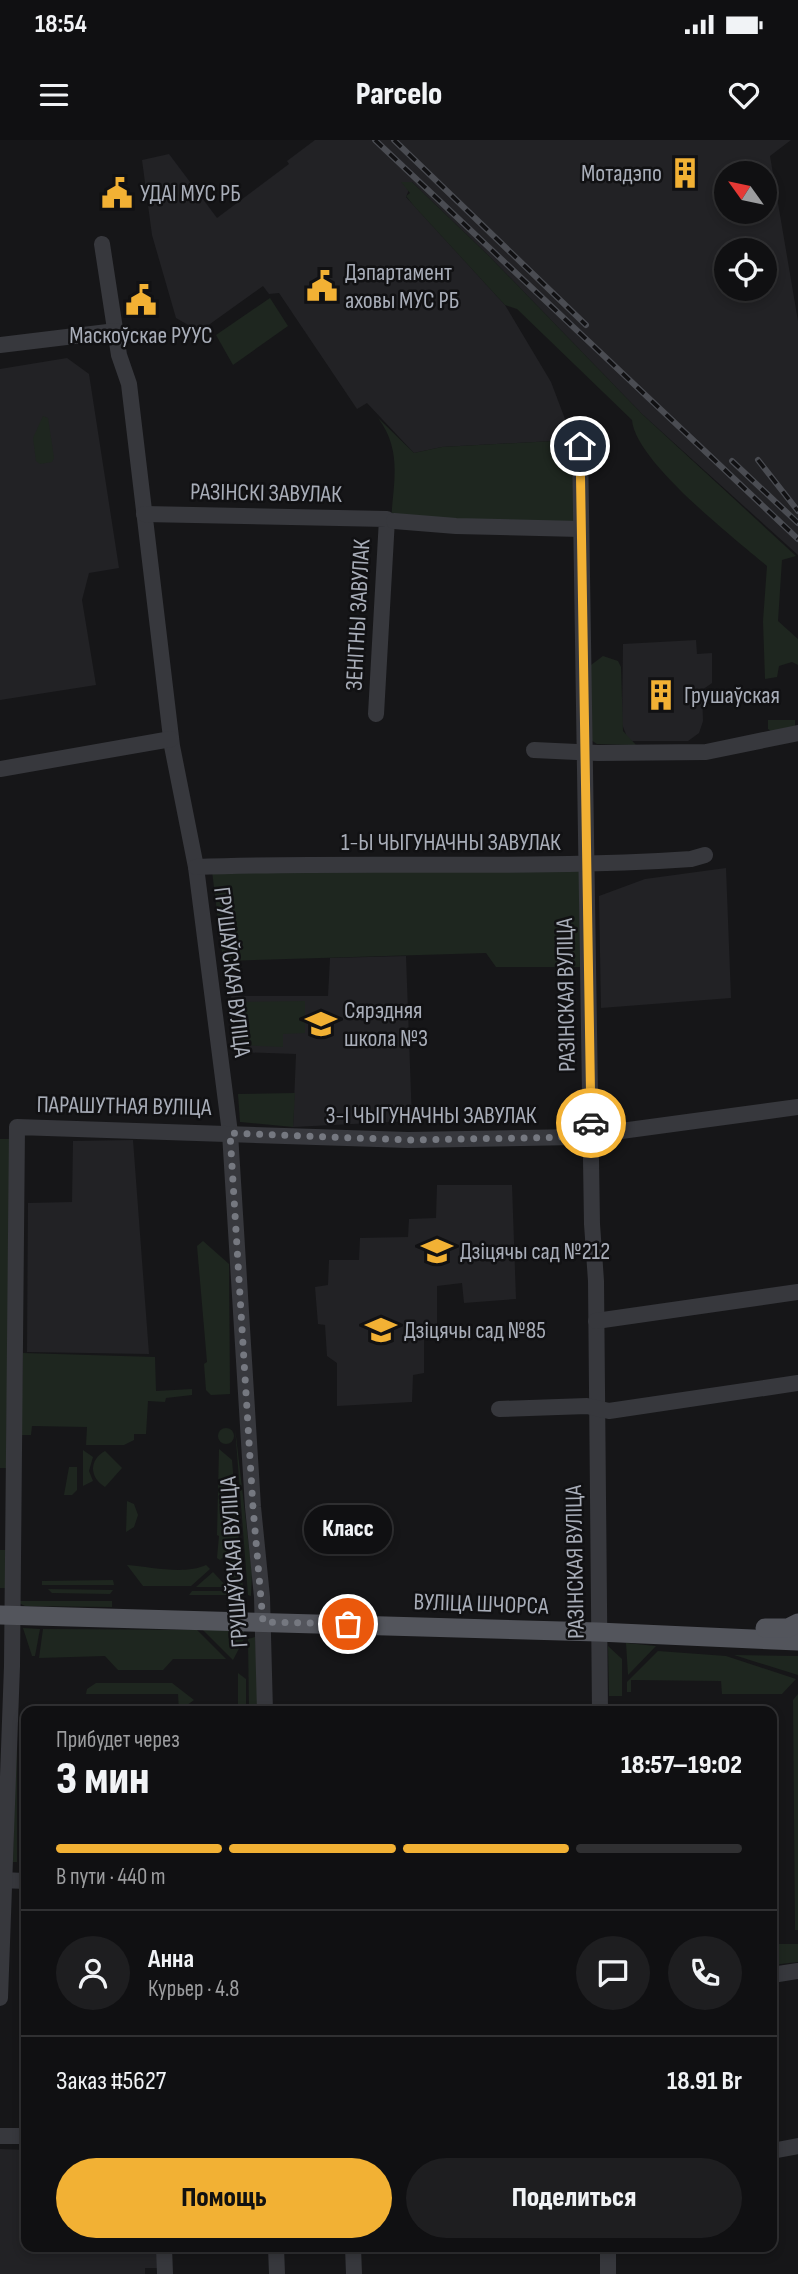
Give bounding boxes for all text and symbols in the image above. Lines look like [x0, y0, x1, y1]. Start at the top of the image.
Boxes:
text: 18:54 [35, 9, 87, 40]
text: Parcelo [356, 75, 442, 114]
icon: menu [35, 76, 73, 114]
icon: heart [725, 76, 763, 114]
building icon: Мотадэпо [668, 156, 702, 190]
place label: Мотадэпо [581, 159, 662, 188]
north arrow [714, 161, 777, 224]
map controls [714, 161, 777, 301]
public building icon: УДАІ МУС РБ [100, 176, 134, 210]
place label: УДАІ МУС РБ [140, 179, 241, 208]
button: locate [714, 238, 777, 301]
place label: Дэпартамент аховы МУС РБ [345, 258, 459, 315]
public building icon: Дэпартамент аховы МУС РБ [305, 269, 339, 303]
public building icon: Маскоўскае РУУС [124, 283, 158, 317]
place label: Маскоўскае РУУС [69, 321, 213, 350]
pin [550, 416, 610, 476]
icon: home [561, 427, 599, 465]
street label: РАЗІНСКІ ЗАВУЛАК [190, 477, 342, 509]
street label: ЗЕНІТНЫ ЗАВУЛАК [340, 538, 376, 692]
building icon: Грушаўская [644, 678, 678, 712]
place label: Грушаўская [684, 681, 780, 710]
street label: 1-Ы ЧЫГУНАЧНЫ ЗАВУЛАК [341, 828, 561, 857]
street label: ГРУШАЎСКАЯ ВУЛІЦА [207, 885, 257, 1059]
street label: РАЗІНСКАЯ ВУЛІЦА [550, 917, 582, 1072]
place label: Сярэдняя школа №3 [344, 996, 428, 1053]
school or university icon: Сярэдняя школа №3 [304, 1007, 338, 1041]
courier [556, 1088, 626, 1158]
street label: ПАРАШУТНАЯ ВУЛІЦА [36, 1090, 212, 1122]
street label: 3-І ЧЫГУНАЧНЫ ЗАВУЛАК [326, 1101, 537, 1130]
icon: car [572, 1104, 610, 1142]
school or university icon: Дзіцячы сад №212 [420, 1234, 454, 1268]
place label: Дзіцячы сад №212 [460, 1237, 610, 1266]
school or university icon: Дзіцячы сад №85 [364, 1313, 398, 1347]
place label: Дзіцячы сад №85 [404, 1316, 546, 1345]
street label: ГРУШАЎСКАЯ ВУЛІЦА [214, 1475, 254, 1648]
street label: РАЗІНСКАЯ ВУЛІЦА [559, 1484, 591, 1639]
callout: Класс [304, 1505, 392, 1554]
text: Класс [322, 1515, 374, 1543]
street label: ВУЛІЦА ШЧОРСА [413, 1587, 550, 1621]
pin [318, 1594, 378, 1654]
icon: bag [329, 1605, 367, 1643]
text: Прибудет через [56, 1726, 180, 1754]
text: 18:57–19:02 [621, 1750, 742, 1781]
text: 3 мин [56, 1752, 150, 1807]
text: В пути · 440 m [56, 1863, 166, 1891]
button: person [56, 1936, 130, 2010]
button: chat [576, 1936, 650, 2010]
button: phone [668, 1936, 742, 2010]
text: Анна [148, 1944, 194, 1975]
text: Курьер · 4.8 [148, 1975, 239, 2003]
text: Заказ #5627 [56, 2066, 166, 2097]
text: 18.91 Br [667, 2066, 742, 2097]
button: Помощь [56, 2158, 392, 2238]
button: Поделиться [406, 2158, 742, 2238]

